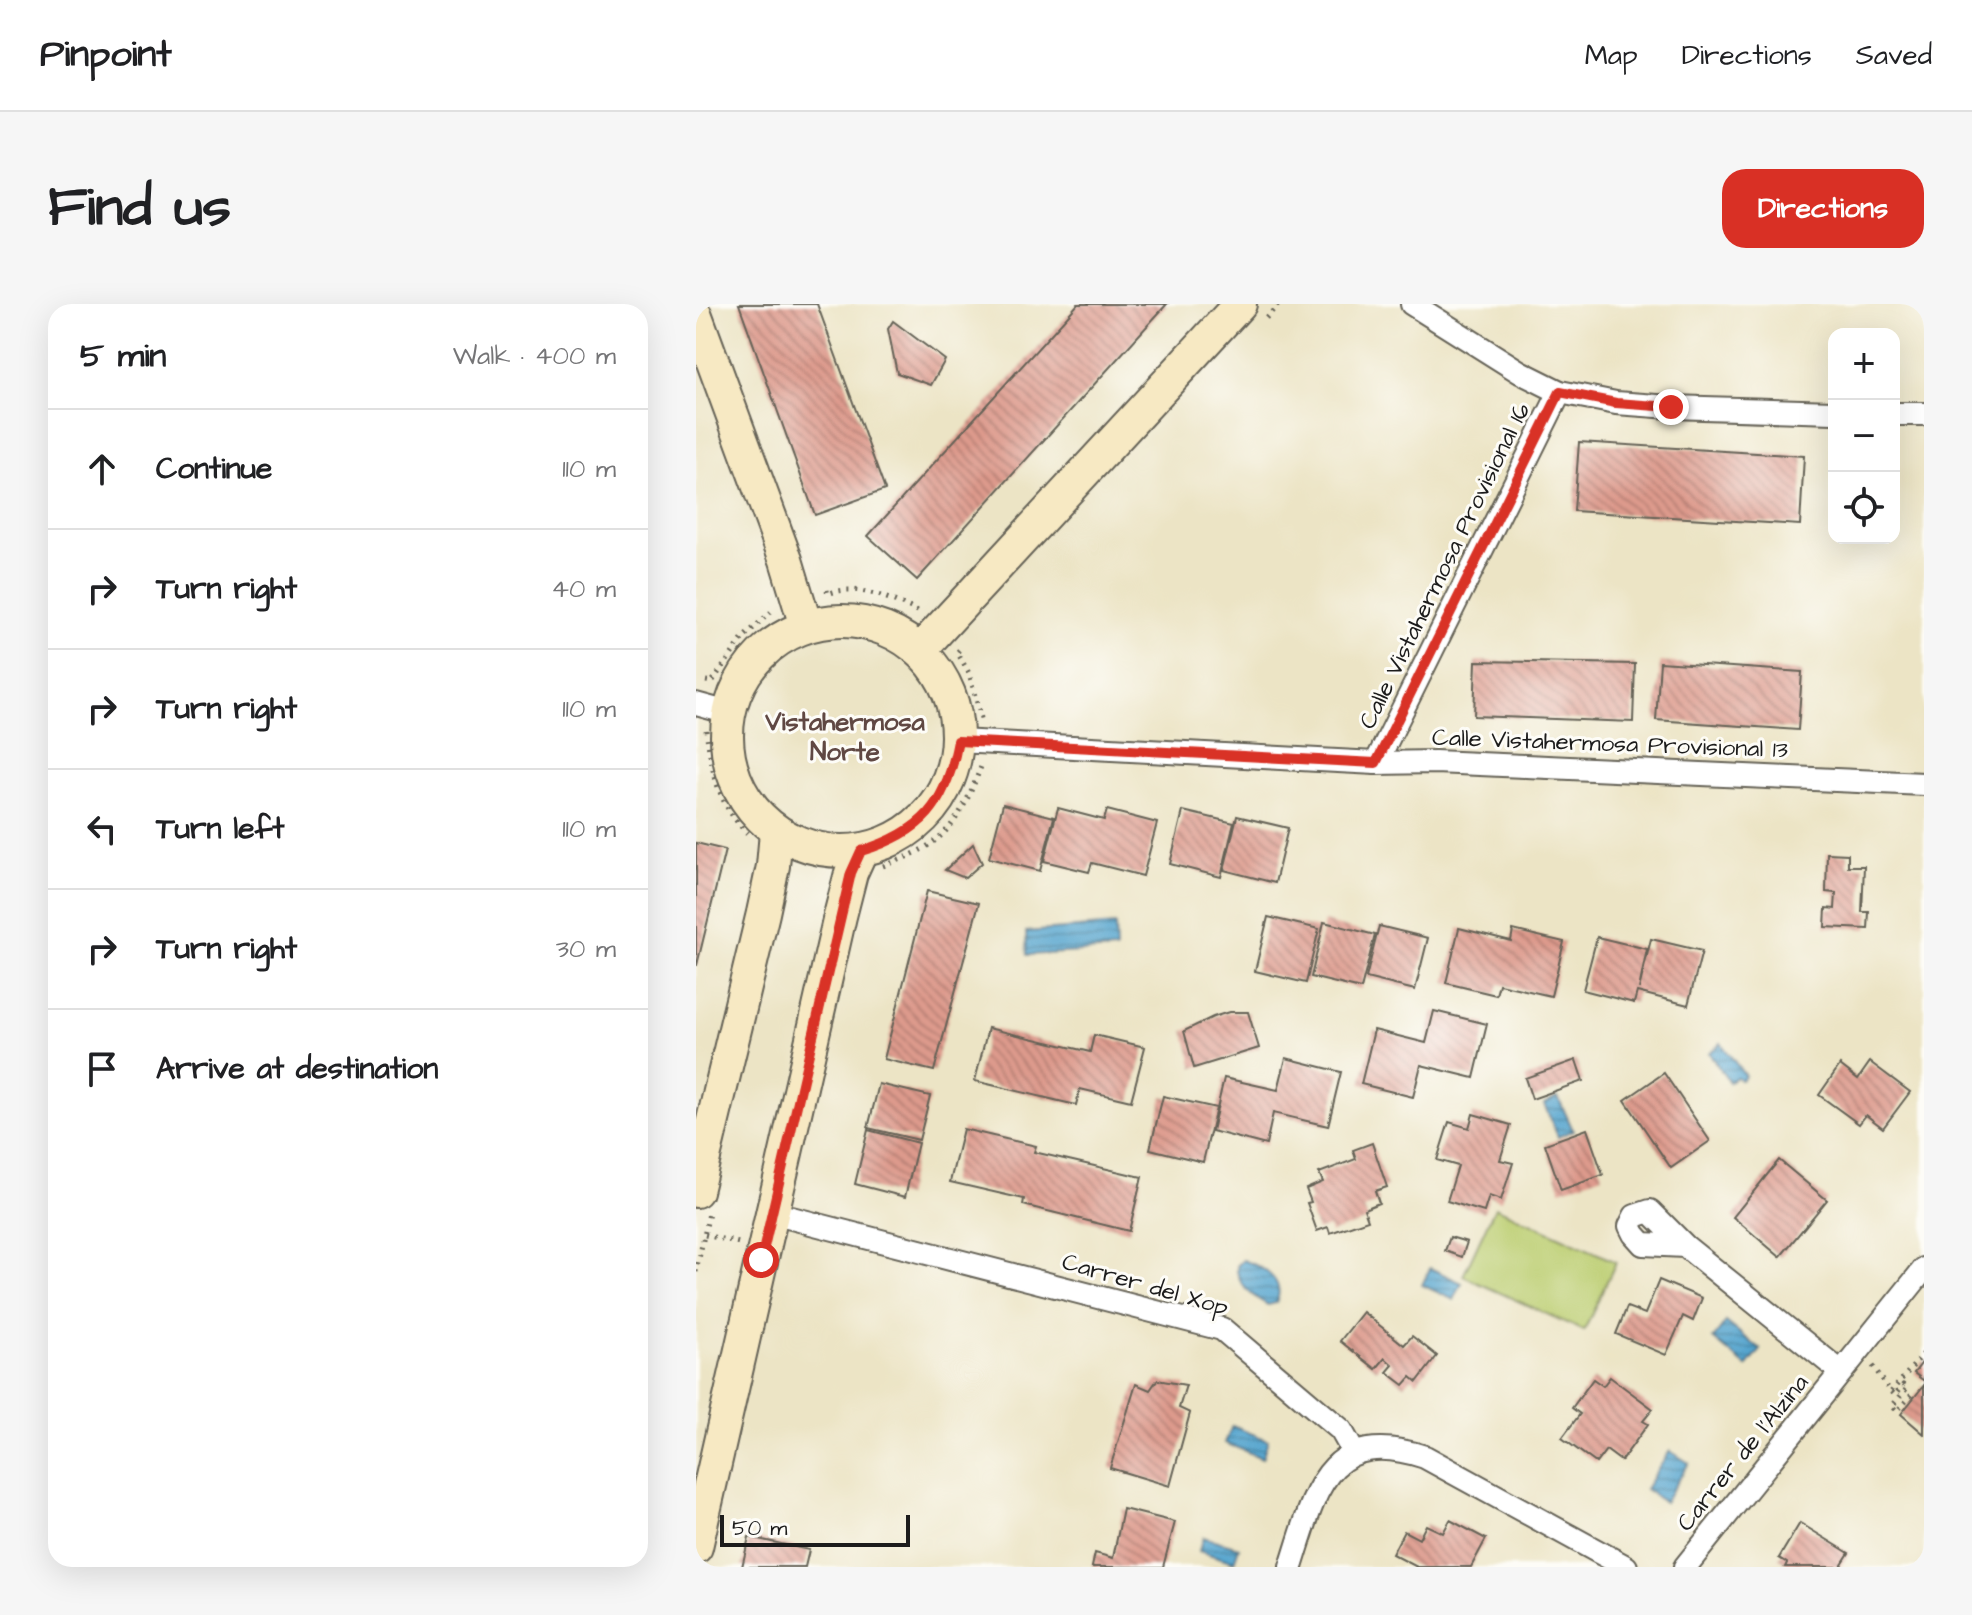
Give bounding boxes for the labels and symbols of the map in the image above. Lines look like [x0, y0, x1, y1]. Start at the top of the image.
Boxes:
route end [1653, 389, 1689, 425]
street label: Calle Vistahermosa Provisional 16 [1351, 397, 1539, 735]
district label: Vistahermosa Norte [764, 704, 925, 770]
street label: Calle Vistahermosa Provisional 13 [1431, 721, 1789, 767]
route start [743, 1242, 779, 1278]
street label: Carrer del Xop [1058, 1245, 1232, 1325]
street label: Carrer de l'Alzina [1669, 1367, 1817, 1539]
scale bar [720, 1511, 910, 1547]

